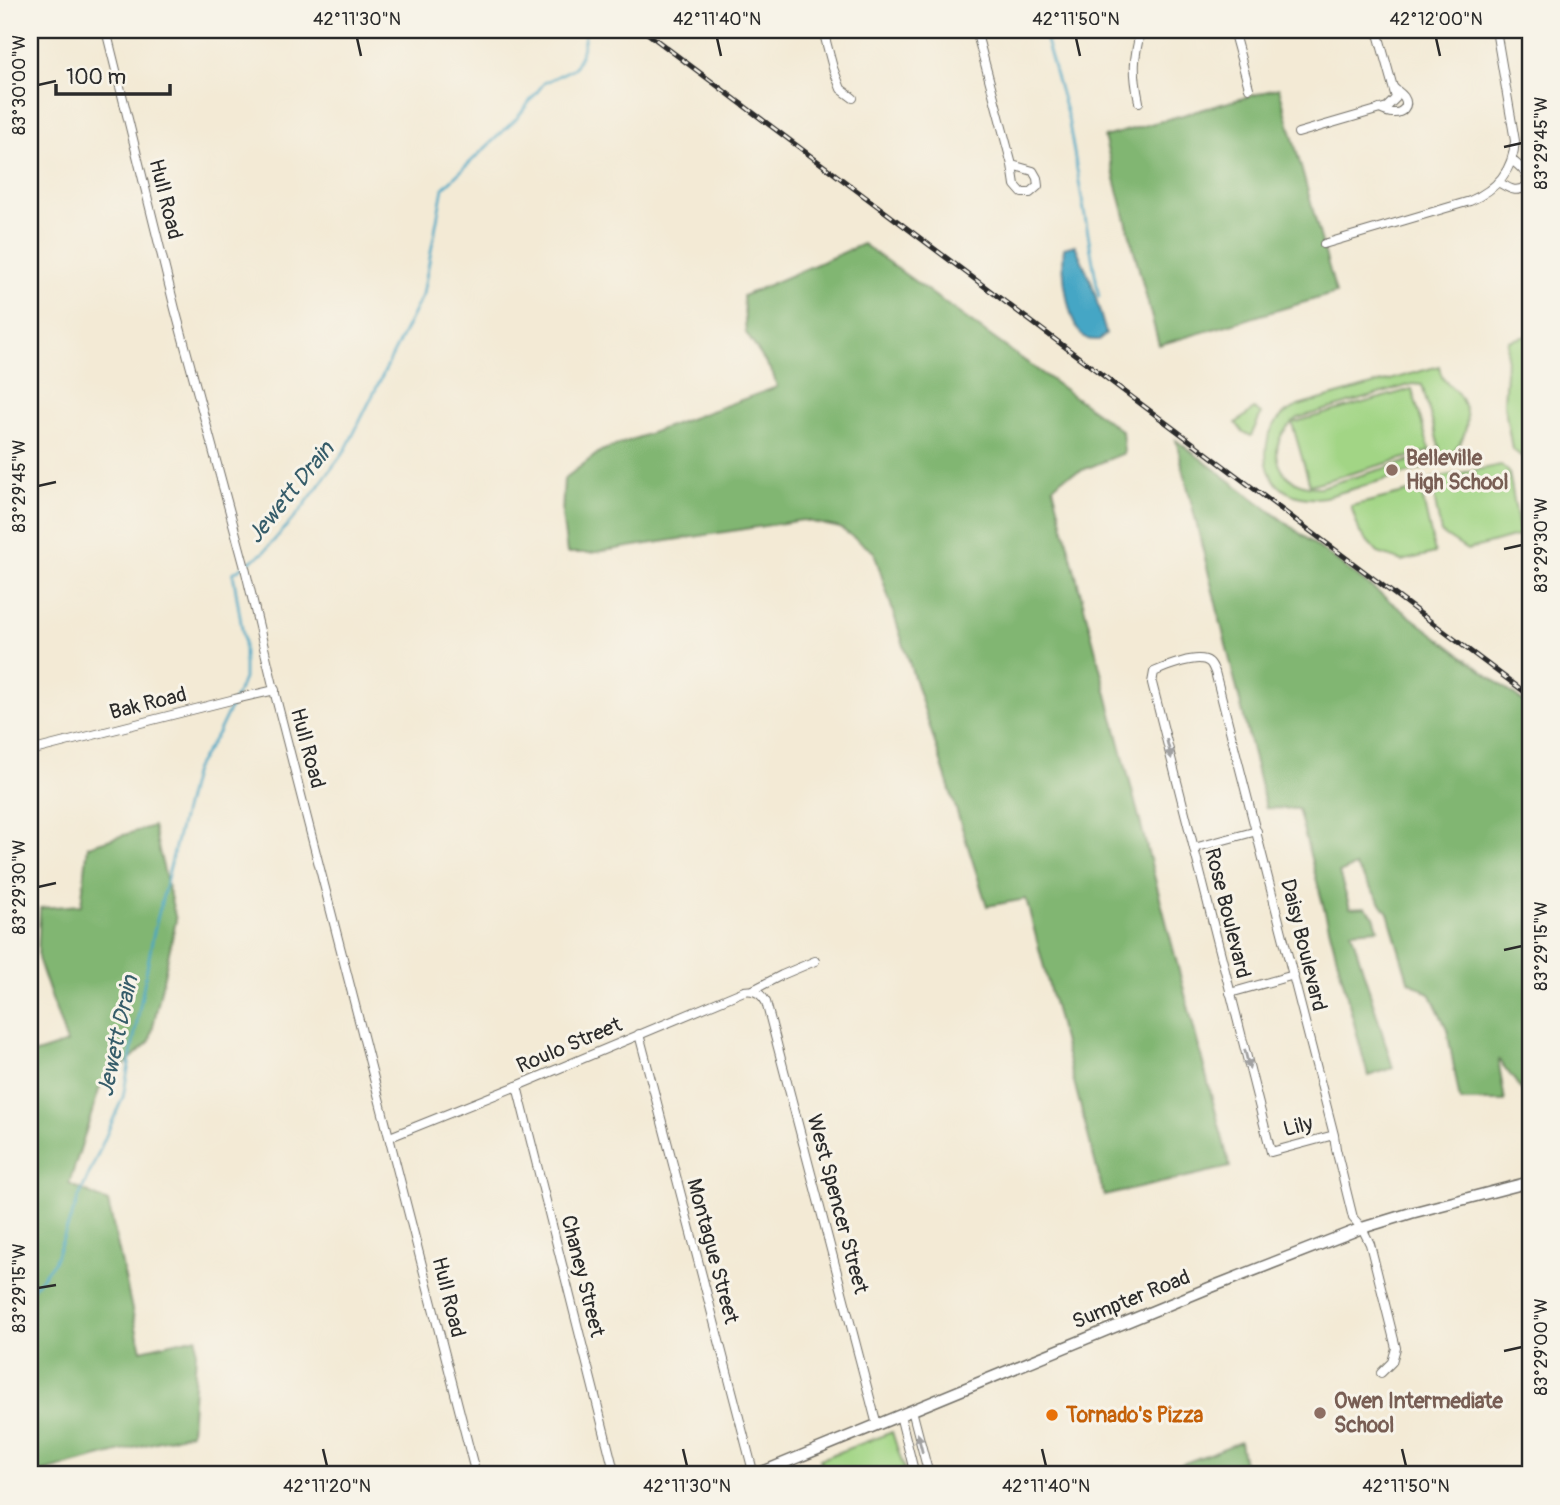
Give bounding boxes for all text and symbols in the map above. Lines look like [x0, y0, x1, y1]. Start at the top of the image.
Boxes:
text: 42°11'30"N [313, 8, 401, 31]
text: 42°11'40"N [673, 8, 761, 31]
text: 42°11'50"N [1032, 8, 1120, 31]
text: 42°12'00"N [1389, 8, 1483, 31]
text: 83°30'00"W [8, 35, 31, 135]
scale bar [56, 52, 170, 96]
text: 100 m [66, 64, 126, 91]
text: 83°29'45"W [1530, 97, 1553, 189]
street label: Hull Road [143, 156, 189, 242]
water label: Jewett Drain [240, 435, 341, 549]
text: 83°29'45"W [8, 440, 31, 532]
place label: Belleville High School [1406, 445, 1509, 496]
marker: Belleville High School [1384, 462, 1400, 478]
text: 83°29'30"W [1530, 498, 1553, 592]
street label: Bak Road [107, 681, 189, 726]
street label: Hull Road [284, 705, 331, 791]
one-way arrow [1164, 738, 1175, 760]
text: 83°29'30"W [8, 840, 31, 934]
street label: Rose Boulevard [1198, 845, 1257, 981]
street label: Daisy Boulevard [1274, 876, 1333, 1014]
text: 83°29'15"W [1530, 901, 1553, 991]
water label: Jewett Drain [91, 972, 145, 1099]
street label: Roulo Street [512, 1011, 626, 1080]
one-way arrow [1242, 1048, 1253, 1070]
street label: Lily [1281, 1110, 1316, 1143]
street label: West Spencer Street [801, 1111, 875, 1297]
street label: Montague Street [680, 1176, 745, 1327]
street label: Chaney Street [554, 1212, 611, 1340]
text: 83°29'15"W [8, 1243, 31, 1333]
street label: Hull Road [426, 1254, 472, 1340]
street label: Sumpter Road [1068, 1264, 1194, 1335]
text: 83°29'00"W [1530, 1298, 1553, 1396]
place label: Owen Intermediate School [1334, 1388, 1503, 1439]
place label: Tornado's Pizza [1065, 1402, 1204, 1429]
marker: Owen Intermediate School [1312, 1405, 1328, 1421]
marker: Tornado's Pizza [1044, 1407, 1060, 1423]
one-way arrow [914, 1432, 925, 1454]
text: 42°11'20"N [283, 1475, 371, 1498]
text: 42°11'30"N [643, 1475, 731, 1498]
text: 42°11'40"N [1002, 1475, 1090, 1498]
text: 42°11'50"N [1362, 1475, 1450, 1498]

